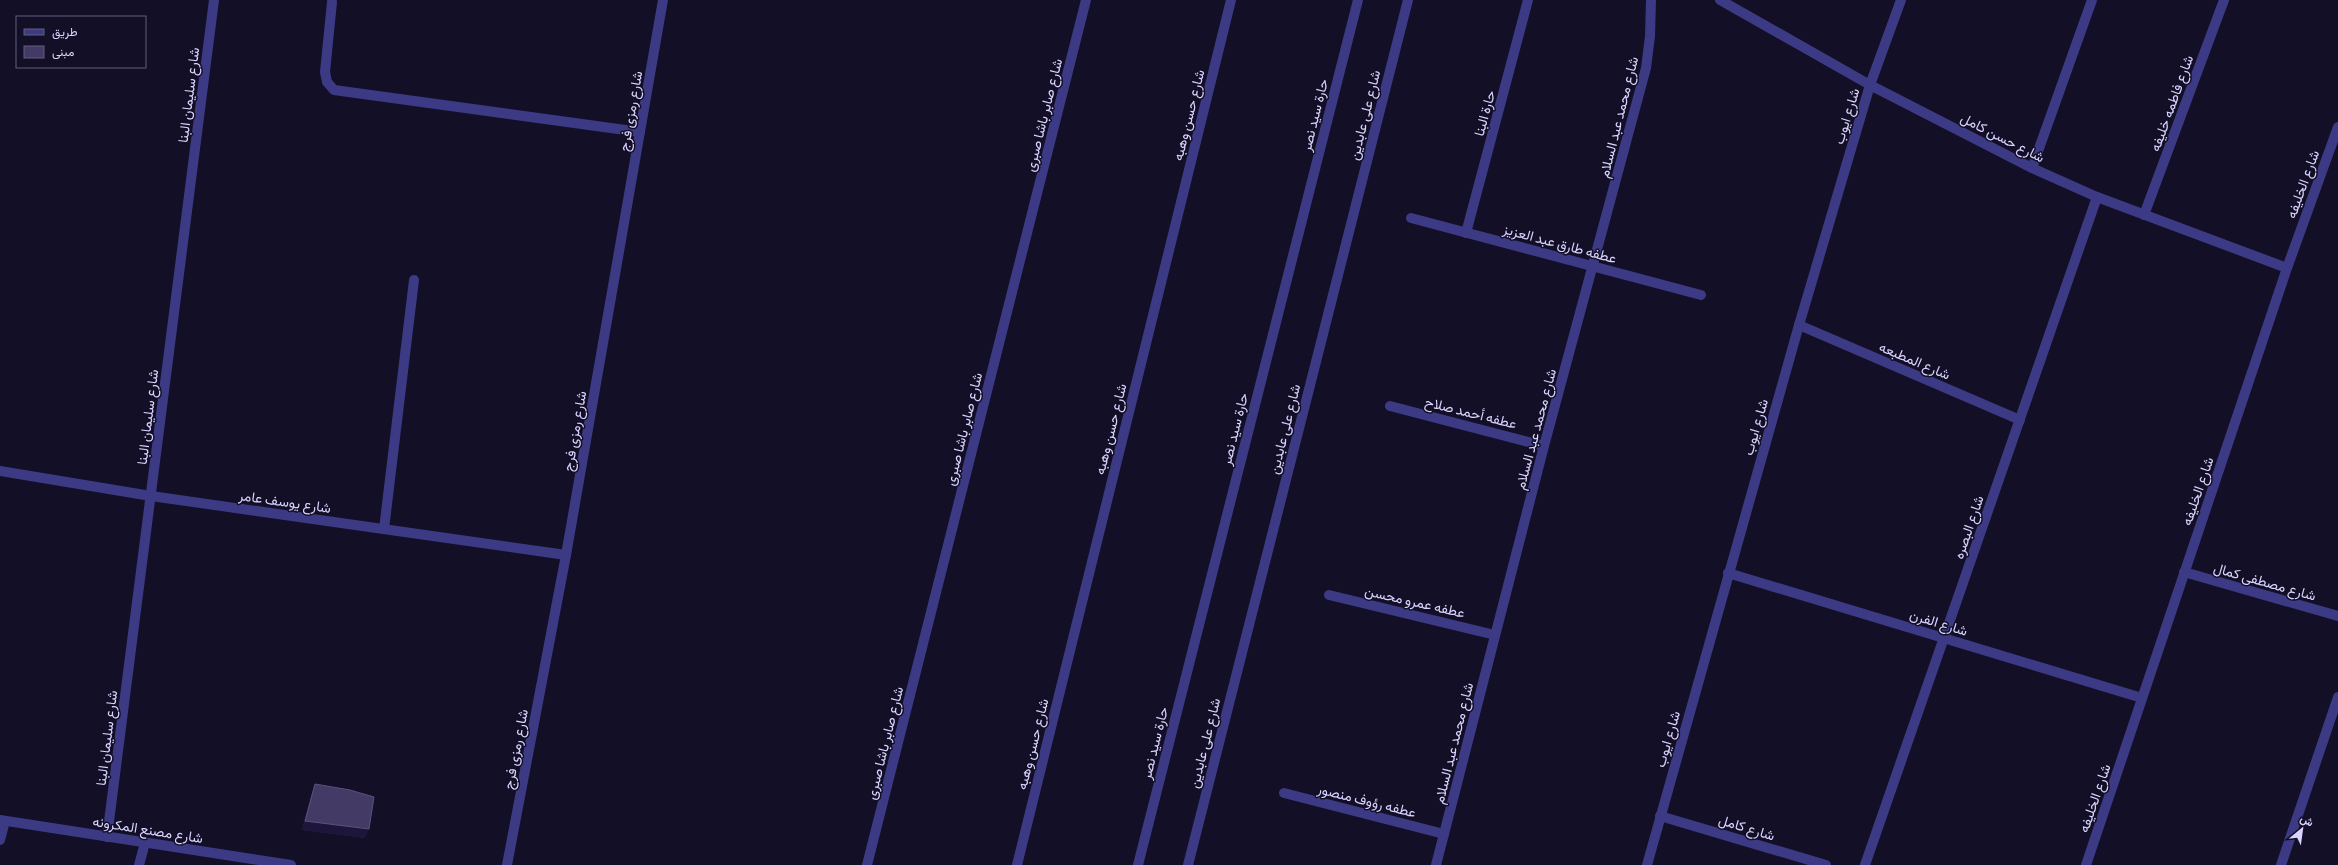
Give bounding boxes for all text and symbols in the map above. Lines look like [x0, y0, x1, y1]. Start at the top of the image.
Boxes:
legend [16, 16, 146, 68]
text: طريق [52, 24, 78, 40]
text: مبنى [52, 44, 74, 60]
street label: شارع سليمان البنا [174, 46, 205, 144]
street label: شارع فاطمه خليفه [2146, 52, 2199, 155]
street label: شارع محمد عبد السلام [1595, 55, 1644, 180]
street label: شارع صابر باشا صبرى [1021, 57, 1068, 174]
street label: شارع حسن وهبه [1168, 68, 1210, 163]
street label: شارع على عابدين [1345, 68, 1386, 162]
street label: شارع رمزى فرج [615, 69, 648, 153]
street label: حارة سيد نصر [1297, 77, 1332, 154]
street label: شارع ايوب [1829, 86, 1865, 147]
street label: حارة البنا [1470, 88, 1499, 138]
street label: شارع حسن كامل [1957, 109, 2048, 168]
street label: شارع الخليفه [2282, 147, 2325, 222]
street label: عطفه طارق عبد العزيز [1500, 219, 1619, 267]
street label: شارع المطبعه [1876, 337, 1953, 385]
street label: شارع محمد عبد السلام [1511, 367, 1562, 492]
street label: شارع سليمان البنا [133, 368, 164, 466]
street label: شارع صابر باشا صبرى [941, 371, 988, 488]
street label: شارع حسن وهبه [1090, 382, 1132, 477]
street label: شارع على عابدين [1265, 382, 1306, 476]
street label: شارع رمزى فرج [559, 389, 592, 473]
street label: حارة سيد نصر [1217, 391, 1252, 468]
street label: عطفه أحمد صلاح [1423, 392, 1519, 435]
street label: شارع ايوب [1739, 397, 1774, 458]
street label: شارع الخليفه [2177, 454, 2220, 529]
street label: شارع يوسف عامر [236, 486, 332, 519]
street label: شارع البصره [1949, 493, 1990, 562]
street label: شارع مصطفى كمال [2211, 558, 2318, 607]
street label: عطفه عمرو محسن [1363, 581, 1467, 622]
street label: شارع الفرن [1907, 605, 1970, 642]
street label: شارع محمد عبد السلام [1430, 681, 1479, 806]
street label: شارع صابر باشا صبرى [862, 685, 909, 802]
street label: شارع سليمان البنا [92, 689, 123, 787]
street label: شارع على عابدين [1185, 696, 1226, 790]
street label: شارع حسن وهبه [1012, 697, 1054, 792]
street label: حارة سيد نصر [1137, 705, 1172, 782]
street label: شارع رمزى فرج [499, 707, 534, 791]
street label: شارع ايوب [1651, 709, 1686, 770]
street label: شارع الخليفه [2074, 761, 2117, 836]
street label: عطفه رؤوف منصور [1315, 779, 1418, 821]
north arrow [2282, 809, 2322, 849]
street label: شارع كامل [1716, 810, 1777, 846]
text: ش [2298, 811, 2316, 830]
street label: شارع مصنع المكرونه [91, 812, 204, 849]

